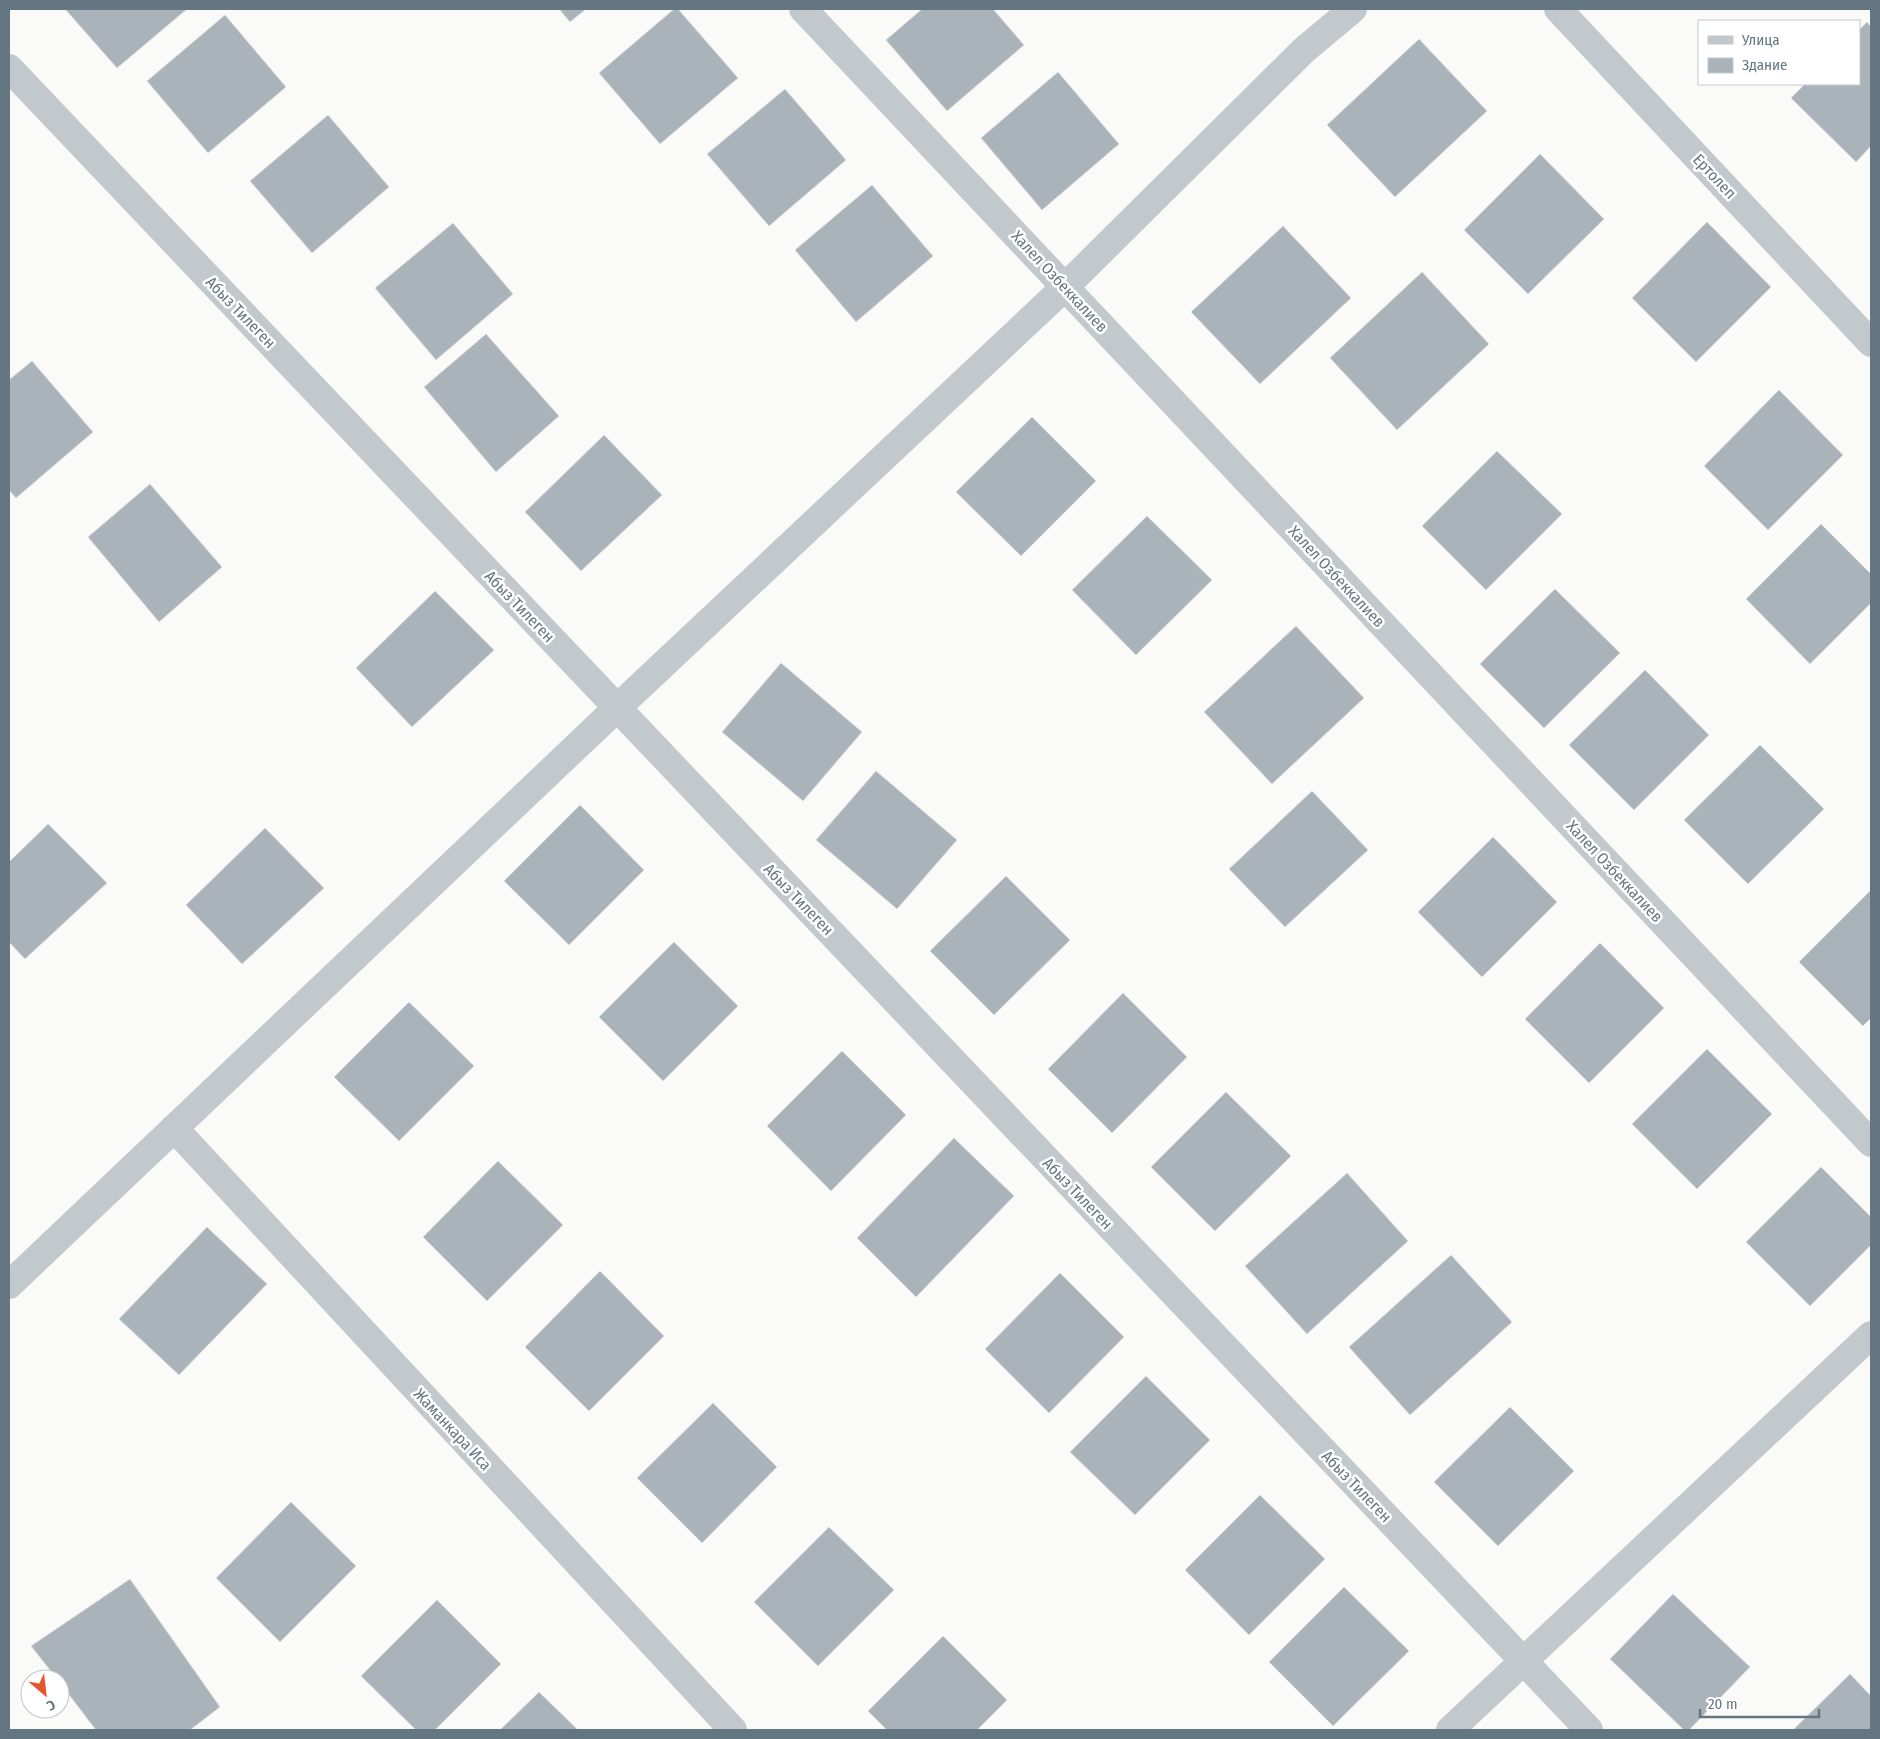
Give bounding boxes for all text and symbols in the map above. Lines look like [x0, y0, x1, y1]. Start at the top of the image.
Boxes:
legend [1698, 20, 1860, 85]
text: Улица [1741, 31, 1780, 49]
text: Здание [1742, 56, 1788, 74]
street label: Ертолеп [1689, 150, 1740, 203]
street label: Халел Озбеккалиев [1008, 227, 1112, 336]
street label: Абыз Тилеген [202, 273, 279, 352]
street label: Халел Озбеккалиев [1285, 522, 1389, 631]
street label: Абыз Тилеген [481, 567, 558, 646]
street label: Халел Озбеккалиев [1563, 817, 1667, 926]
street label: Абыз Тилеген [760, 860, 837, 939]
street label: Абыз Тилеген [1039, 1154, 1116, 1233]
street label: Жаманкара Иса [410, 1384, 495, 1474]
street label: Абыз Тилеген [1318, 1447, 1395, 1526]
north arrow [20, 1669, 70, 1719]
scale bar [1700, 1686, 1819, 1718]
text: 20 m [1708, 1695, 1738, 1713]
text: С [43, 1696, 58, 1715]

